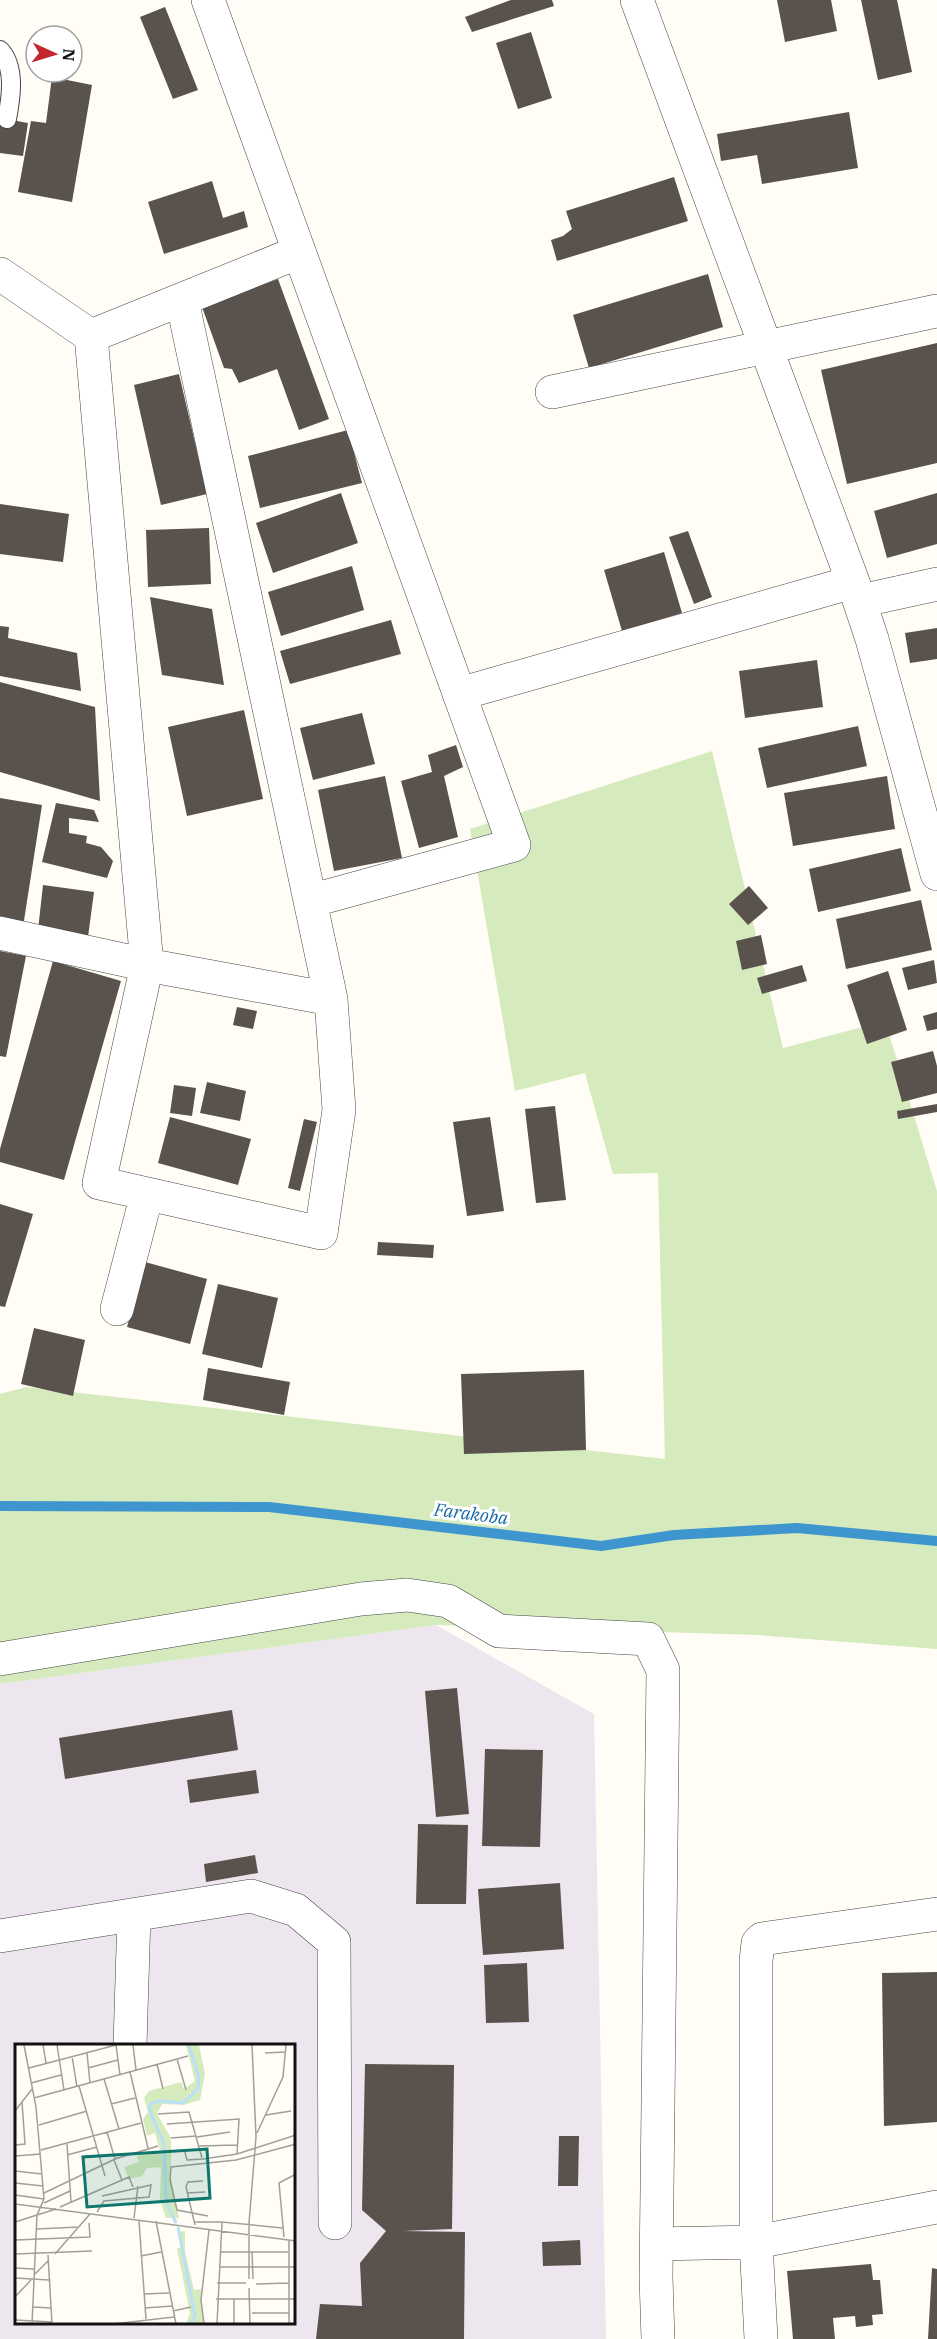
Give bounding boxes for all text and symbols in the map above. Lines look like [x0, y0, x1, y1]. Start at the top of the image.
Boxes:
north arrow [24, 24, 84, 84]
text: N [59, 48, 79, 62]
water label: Farakoba [432, 1497, 510, 1529]
inset map [15, 2044, 296, 2324]

